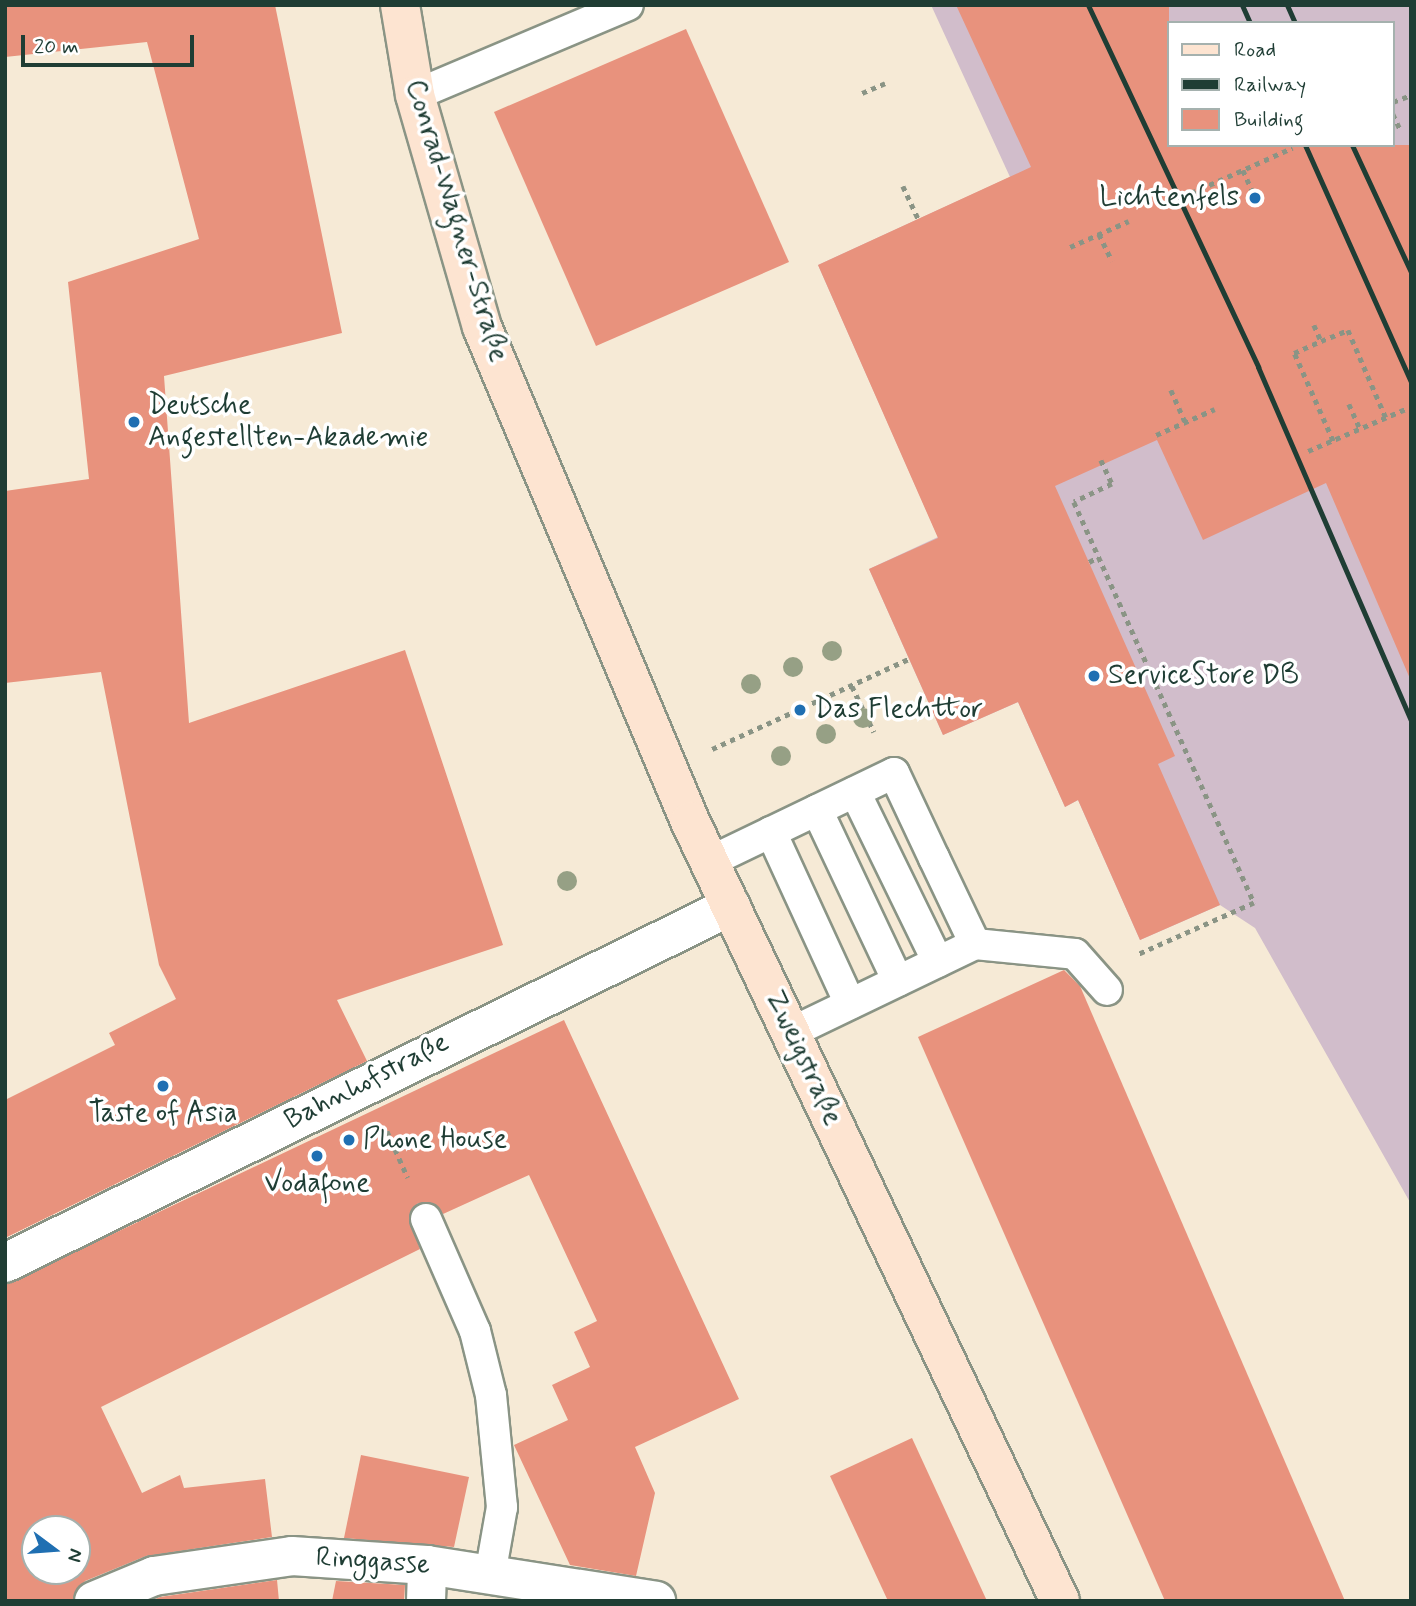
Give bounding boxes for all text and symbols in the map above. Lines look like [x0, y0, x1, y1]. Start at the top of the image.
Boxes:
scale bar [24, 21, 198, 65]
legend [1168, 21, 1395, 147]
text: 20 m [34, 33, 79, 61]
text: Road [1234, 36, 1276, 64]
text: Railway [1234, 71, 1306, 99]
street label: Conrad-Wagner-Straße [397, 76, 515, 366]
text: Building [1234, 106, 1304, 134]
place label: Lichtenfels [1100, 181, 1239, 215]
marker: Lichtenfels [1245, 188, 1265, 208]
place label: Deutsche Angestellten-Akademie [148, 389, 428, 455]
marker: Deutsche Angestellten-Akademie [126, 414, 142, 430]
place label: ServiceStore DB [1108, 659, 1299, 693]
marker: ServiceStore DB [1086, 668, 1102, 684]
place label: Das Flechttor [814, 693, 982, 727]
marker: Das Flechttor [792, 702, 808, 718]
street label: Zweigstraße [757, 985, 849, 1131]
street label: Bahnhofstraße [279, 1026, 455, 1138]
marker: Taste of Asia [155, 1078, 171, 1094]
place label: Taste of Asia [86, 1097, 240, 1131]
place label: Phone House [363, 1123, 506, 1157]
marker: Phone House [341, 1132, 357, 1148]
marker: Vodafone [309, 1148, 325, 1164]
place label: Vodafone [264, 1167, 370, 1201]
north arrow [21, 1515, 91, 1585]
street label: Ringgasse [315, 1541, 431, 1583]
text: N [61, 1546, 89, 1565]

